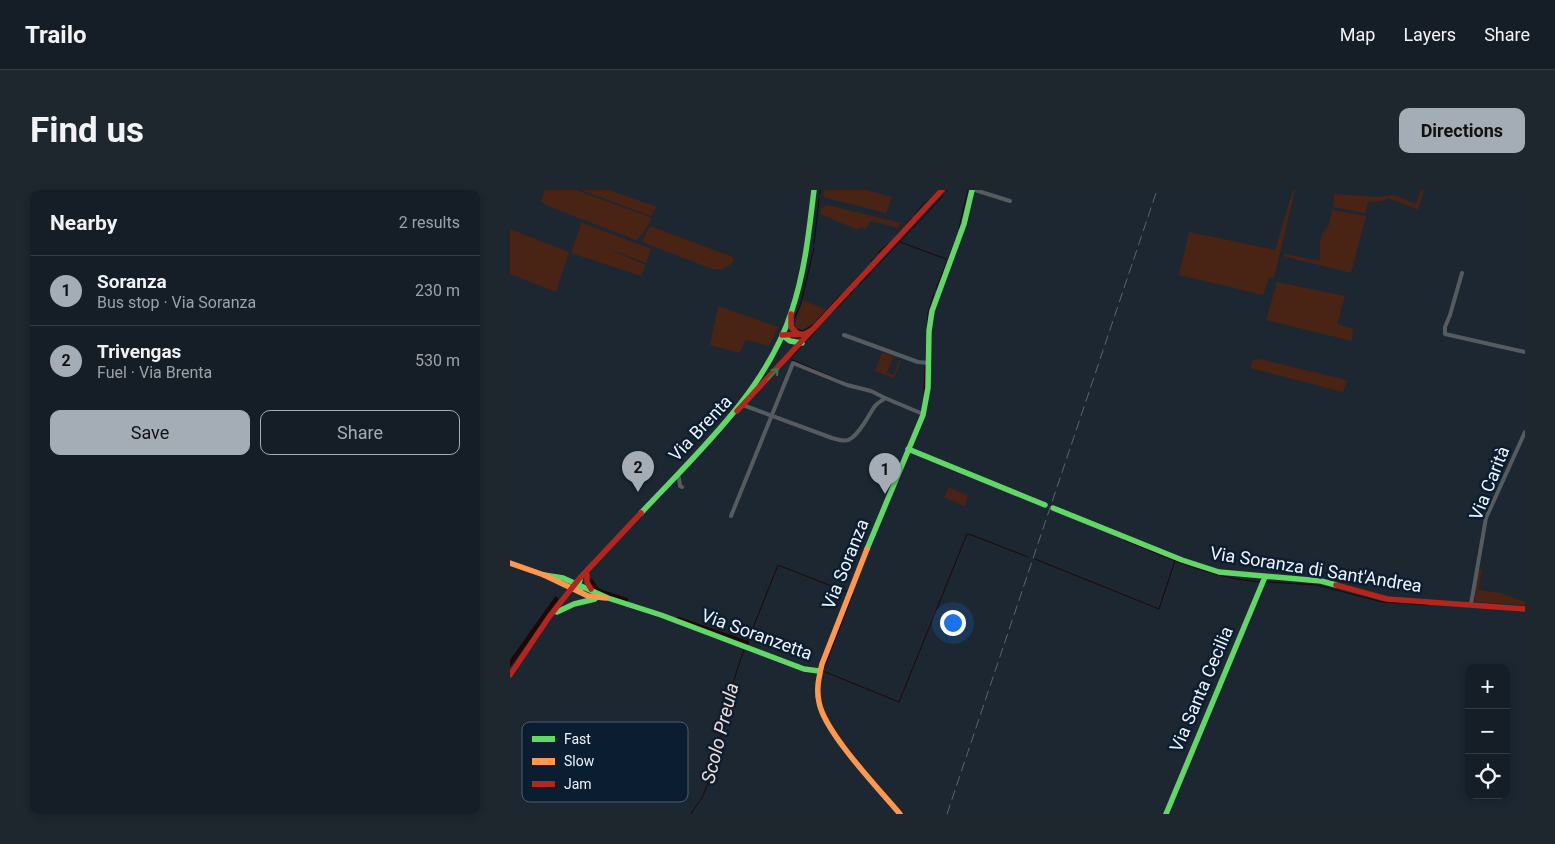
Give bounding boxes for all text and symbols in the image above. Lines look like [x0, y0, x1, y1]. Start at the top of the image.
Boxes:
text: Trailo [25, 21, 87, 49]
text: Map [1340, 24, 1375, 45]
text: Layers [1403, 24, 1456, 45]
text: Share [1484, 24, 1530, 45]
button: Directions [1399, 108, 1525, 153]
text: Find us [30, 110, 144, 151]
text: Nearby [50, 211, 117, 235]
text: 2 results [399, 213, 460, 232]
text: Soranza [97, 270, 167, 293]
text: 1 [61, 281, 71, 300]
text: 230 m [415, 281, 460, 300]
text: Bus stop · Via Soranza [97, 293, 256, 312]
text: Trivengas [97, 340, 181, 363]
text: 2 [61, 351, 71, 370]
text: 530 m [415, 351, 460, 370]
text: Fuel · Via Brenta [97, 363, 212, 382]
one-way arrow [767, 367, 779, 380]
street label: Via Brenta [664, 391, 736, 465]
button: Save [50, 410, 250, 455]
button: Share [260, 410, 460, 455]
street label: Via Carità [1465, 443, 1513, 523]
pin: 2 [622, 451, 654, 492]
pin: 1 [869, 453, 901, 494]
street label: Via Soranza [817, 516, 873, 612]
street label: Via Soranza di Sant'Andrea [1209, 542, 1423, 596]
street label: Via Soranzetta [699, 604, 815, 664]
your location [940, 610, 966, 636]
street label: Via Santa Cecilia [1165, 623, 1237, 755]
map controls [1465, 664, 1510, 799]
button: + [1465, 664, 1510, 709]
water label: Scolo Preula [696, 680, 744, 786]
button: − [1465, 709, 1510, 754]
legend [522, 722, 688, 802]
text: Fast [564, 731, 591, 747]
text: Slow [564, 753, 595, 769]
button: locate [1465, 754, 1510, 799]
text: Jam [564, 776, 592, 792]

